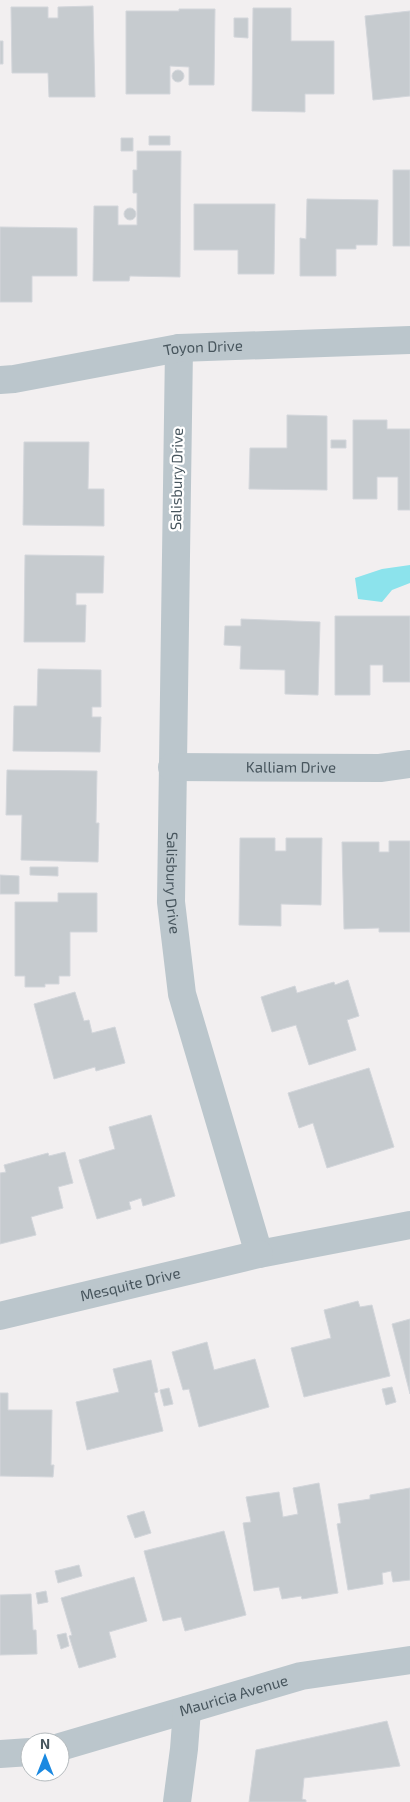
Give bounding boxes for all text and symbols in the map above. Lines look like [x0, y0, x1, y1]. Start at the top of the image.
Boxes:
street label: Toyon Drive [162, 336, 243, 359]
street label: Salisbury Drive [166, 428, 186, 530]
street label: Kalliam Drive [246, 757, 336, 776]
street label: Salisbury Drive [163, 832, 185, 935]
street label: Mesquite Drive [78, 1263, 182, 1305]
street label: Mauricia Avenue [177, 1670, 290, 1719]
north arrow [20, 1732, 70, 1782]
text: N [40, 1735, 50, 1752]

